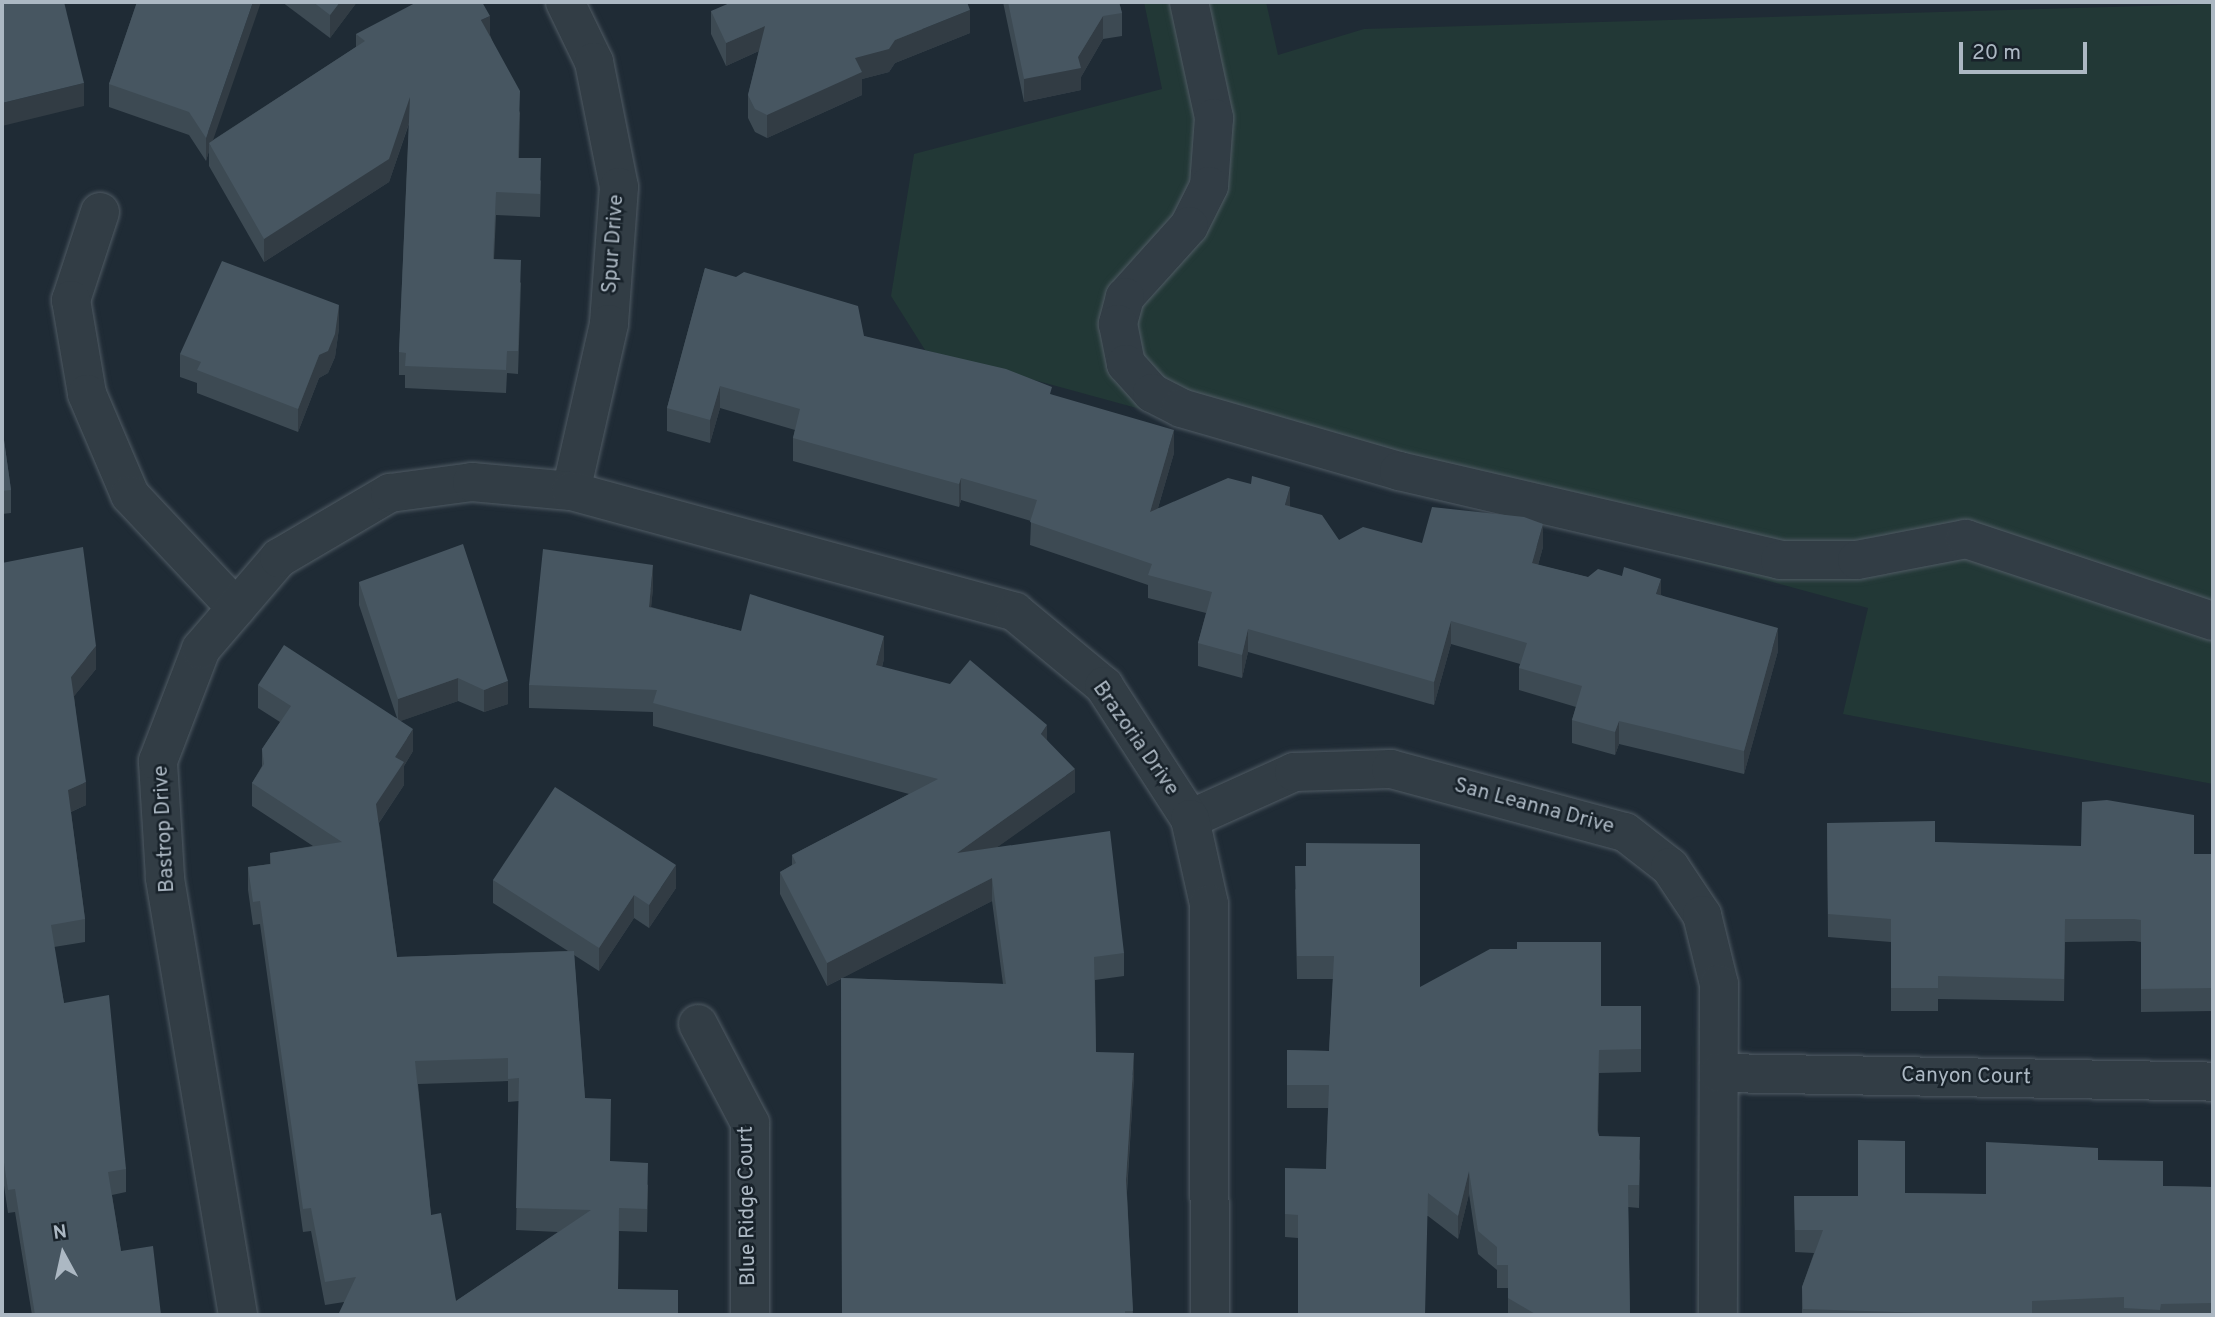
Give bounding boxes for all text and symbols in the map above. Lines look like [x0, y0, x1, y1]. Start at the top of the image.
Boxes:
scale bar [1963, 28, 2091, 72]
text: 20 m [1972, 40, 2021, 67]
street label: Spur Drive [598, 194, 630, 294]
street label: Brazoria Drive [1086, 677, 1184, 801]
street label: Bastrop Drive [149, 765, 181, 893]
street label: San Leanna Drive [1451, 774, 1617, 840]
street label: Canyon Court [1901, 1063, 2031, 1091]
street label: Blue Ridge Court [734, 1126, 762, 1286]
north arrow [28, 1219, 98, 1289]
text: N [52, 1220, 69, 1246]

